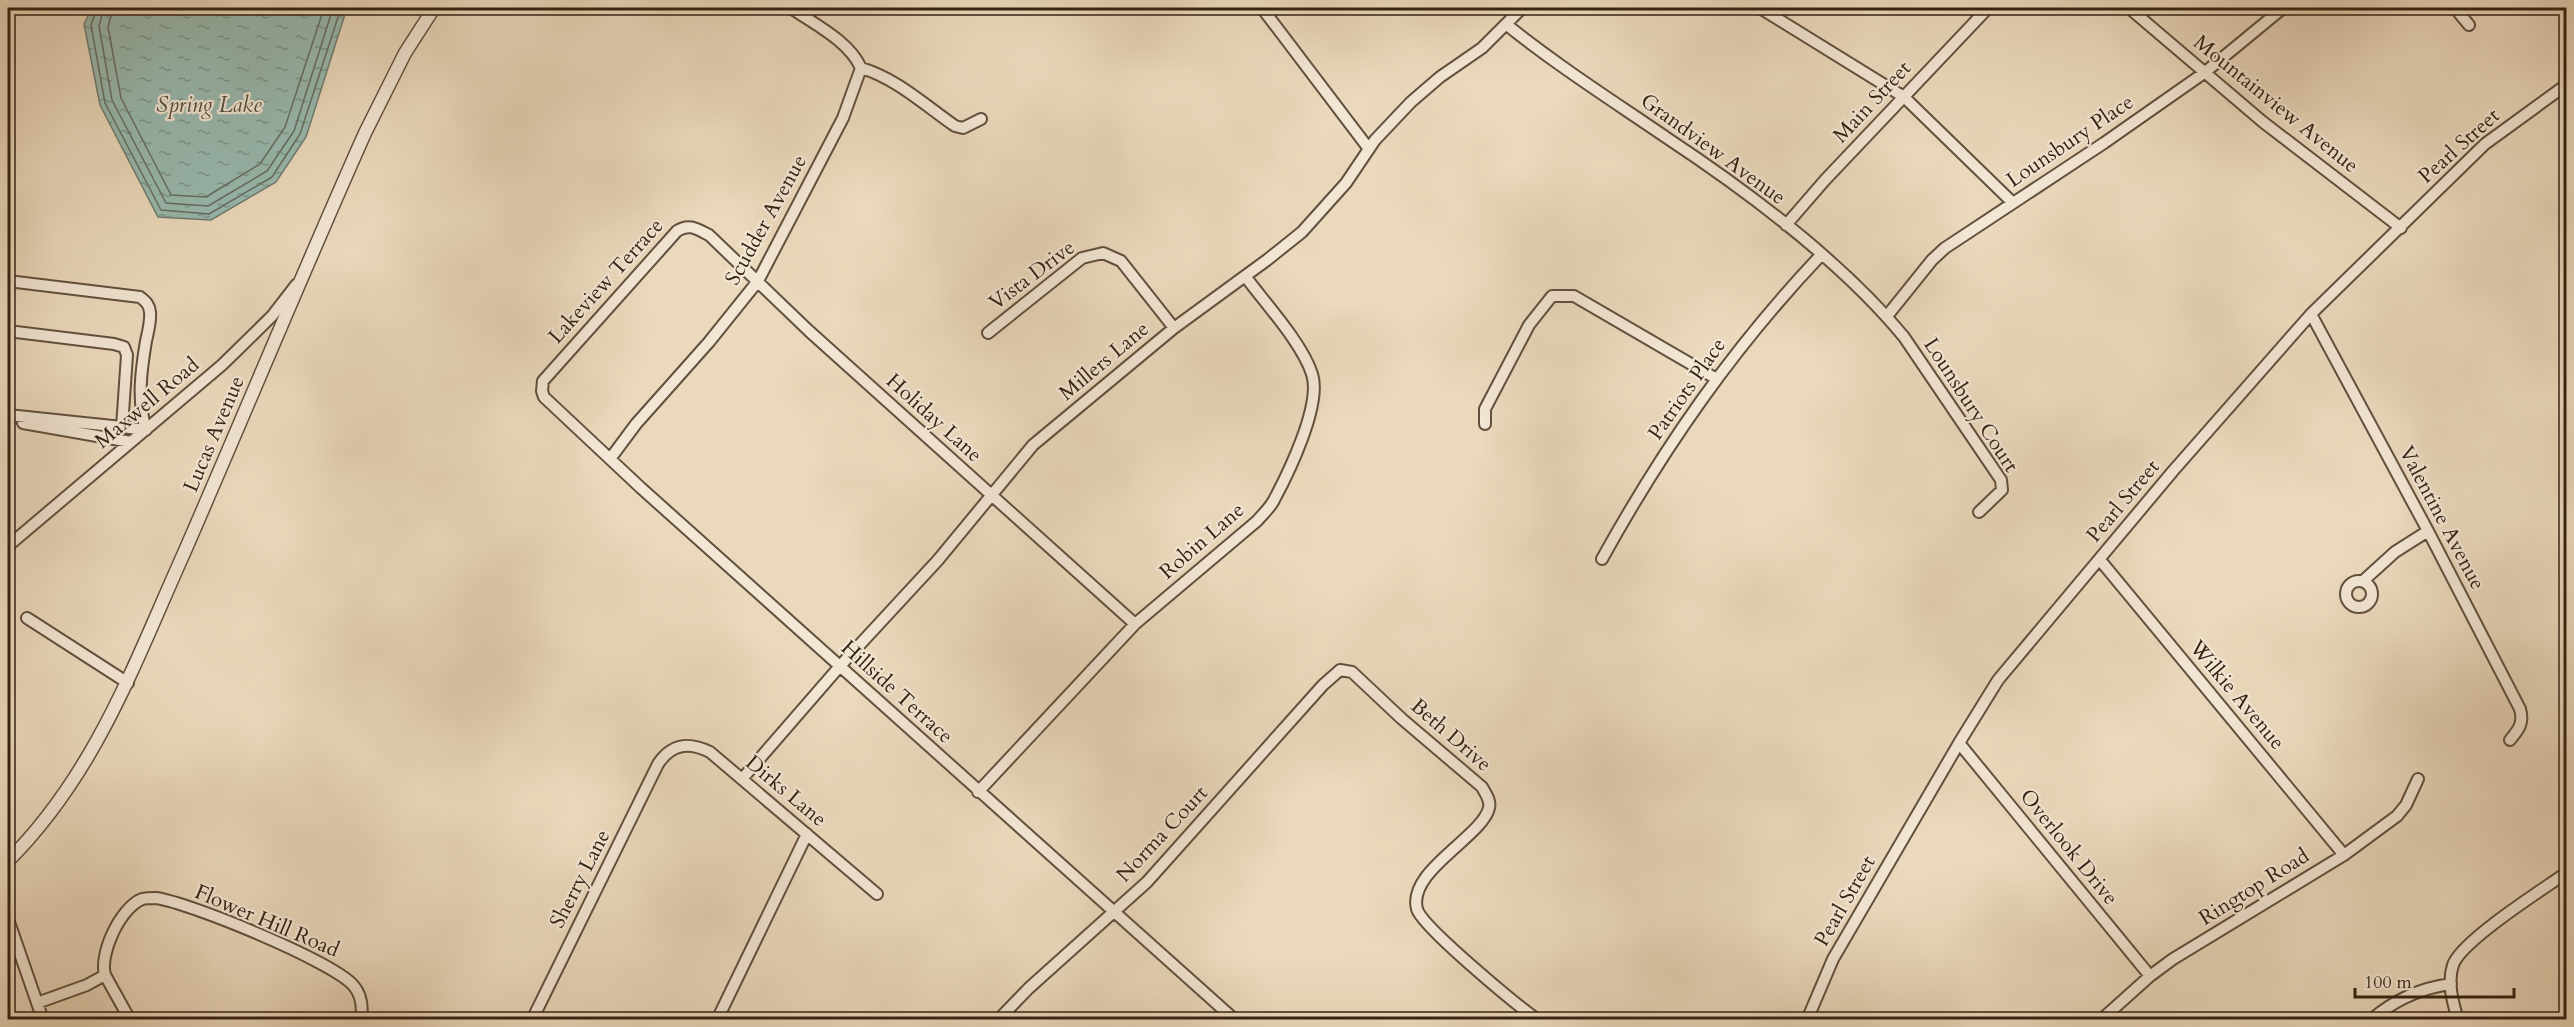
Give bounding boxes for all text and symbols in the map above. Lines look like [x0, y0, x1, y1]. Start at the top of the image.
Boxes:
street label: Mountainview Avenue [2187, 28, 2365, 180]
street label: Main Street [1826, 54, 1918, 150]
street label: Grandview Avenue [1634, 86, 1792, 212]
street label: Lounsbury Place [2001, 88, 2139, 194]
water label: Spring Lake [156, 90, 262, 120]
street label: Pearl Street [2412, 101, 2506, 190]
street label: Scudder Avenue [718, 150, 814, 290]
street label: Lakeview Terrace [542, 212, 670, 350]
street label: Vista Drive [983, 233, 1081, 317]
street label: Millers Lane [1053, 315, 1155, 407]
street label: Patriots Place [1641, 332, 1733, 446]
street label: Lounsbury Court [1917, 332, 2026, 478]
street label: Maxwell Road [89, 351, 205, 455]
street label: Holiday Lane [880, 367, 988, 469]
street label: Lucas Avenue [176, 371, 252, 497]
street label: Valentine Avenue [2392, 441, 2492, 595]
street label: Pearl Street [2080, 453, 2167, 549]
street label: Robin Lane [1153, 496, 1251, 586]
street label: Wilkie Avenue [2182, 633, 2291, 756]
street label: Hillside Terrace [835, 634, 959, 750]
street label: Beth Drive [1404, 692, 1498, 778]
street label: Dirks Lane [739, 748, 833, 834]
street label: Norma Court [1110, 779, 1215, 889]
street label: Overlook Drive [2013, 783, 2125, 911]
street label: Sherry Lane [543, 825, 617, 933]
street label: Ringtop Road [2193, 842, 2315, 932]
street label: Pearl Street [1807, 850, 1883, 952]
street label: Flower Hill Road [190, 878, 344, 964]
scale bar [2355, 961, 2514, 999]
text: 100 m [2364, 970, 2412, 995]

